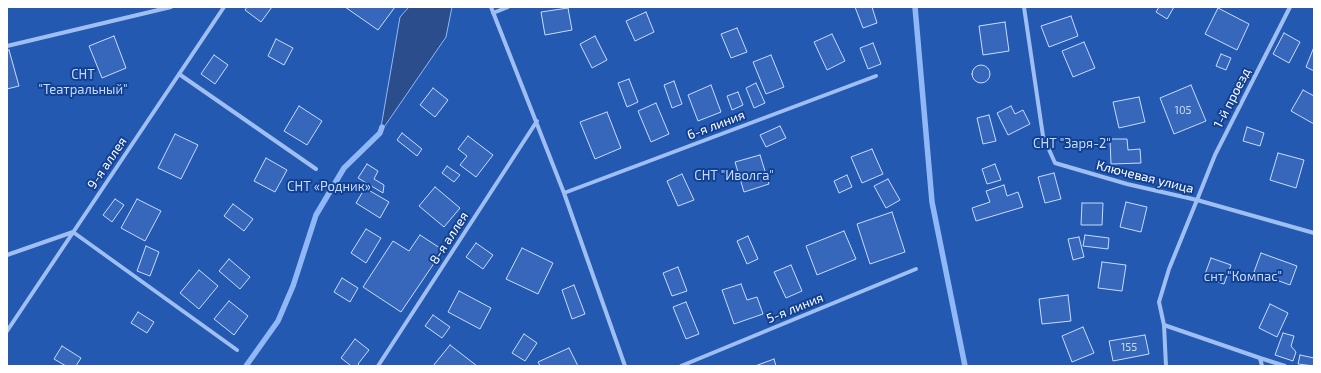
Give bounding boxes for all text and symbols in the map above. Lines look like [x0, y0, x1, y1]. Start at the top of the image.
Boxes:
street label: 1-й проезд [1210, 65, 1254, 131]
park label: СНТ "Театральный" [39, 67, 127, 98]
house number: 105 [1175, 103, 1191, 117]
street label: 6-я линия [685, 107, 747, 143]
street label: 9-я аллея [84, 134, 130, 192]
park label: СНТ "Заря-2" [1033, 136, 1111, 152]
street label: Ключевая улица [1095, 157, 1195, 197]
park label: СНТ "Иволга" [694, 168, 774, 184]
park label: СНТ «Родник» [287, 179, 371, 195]
street label: 8-я аллея [426, 209, 472, 267]
park label: снт "Компас" [1204, 269, 1282, 285]
street label: 5-я линия [764, 290, 826, 326]
house number: 155 [1121, 340, 1137, 354]

